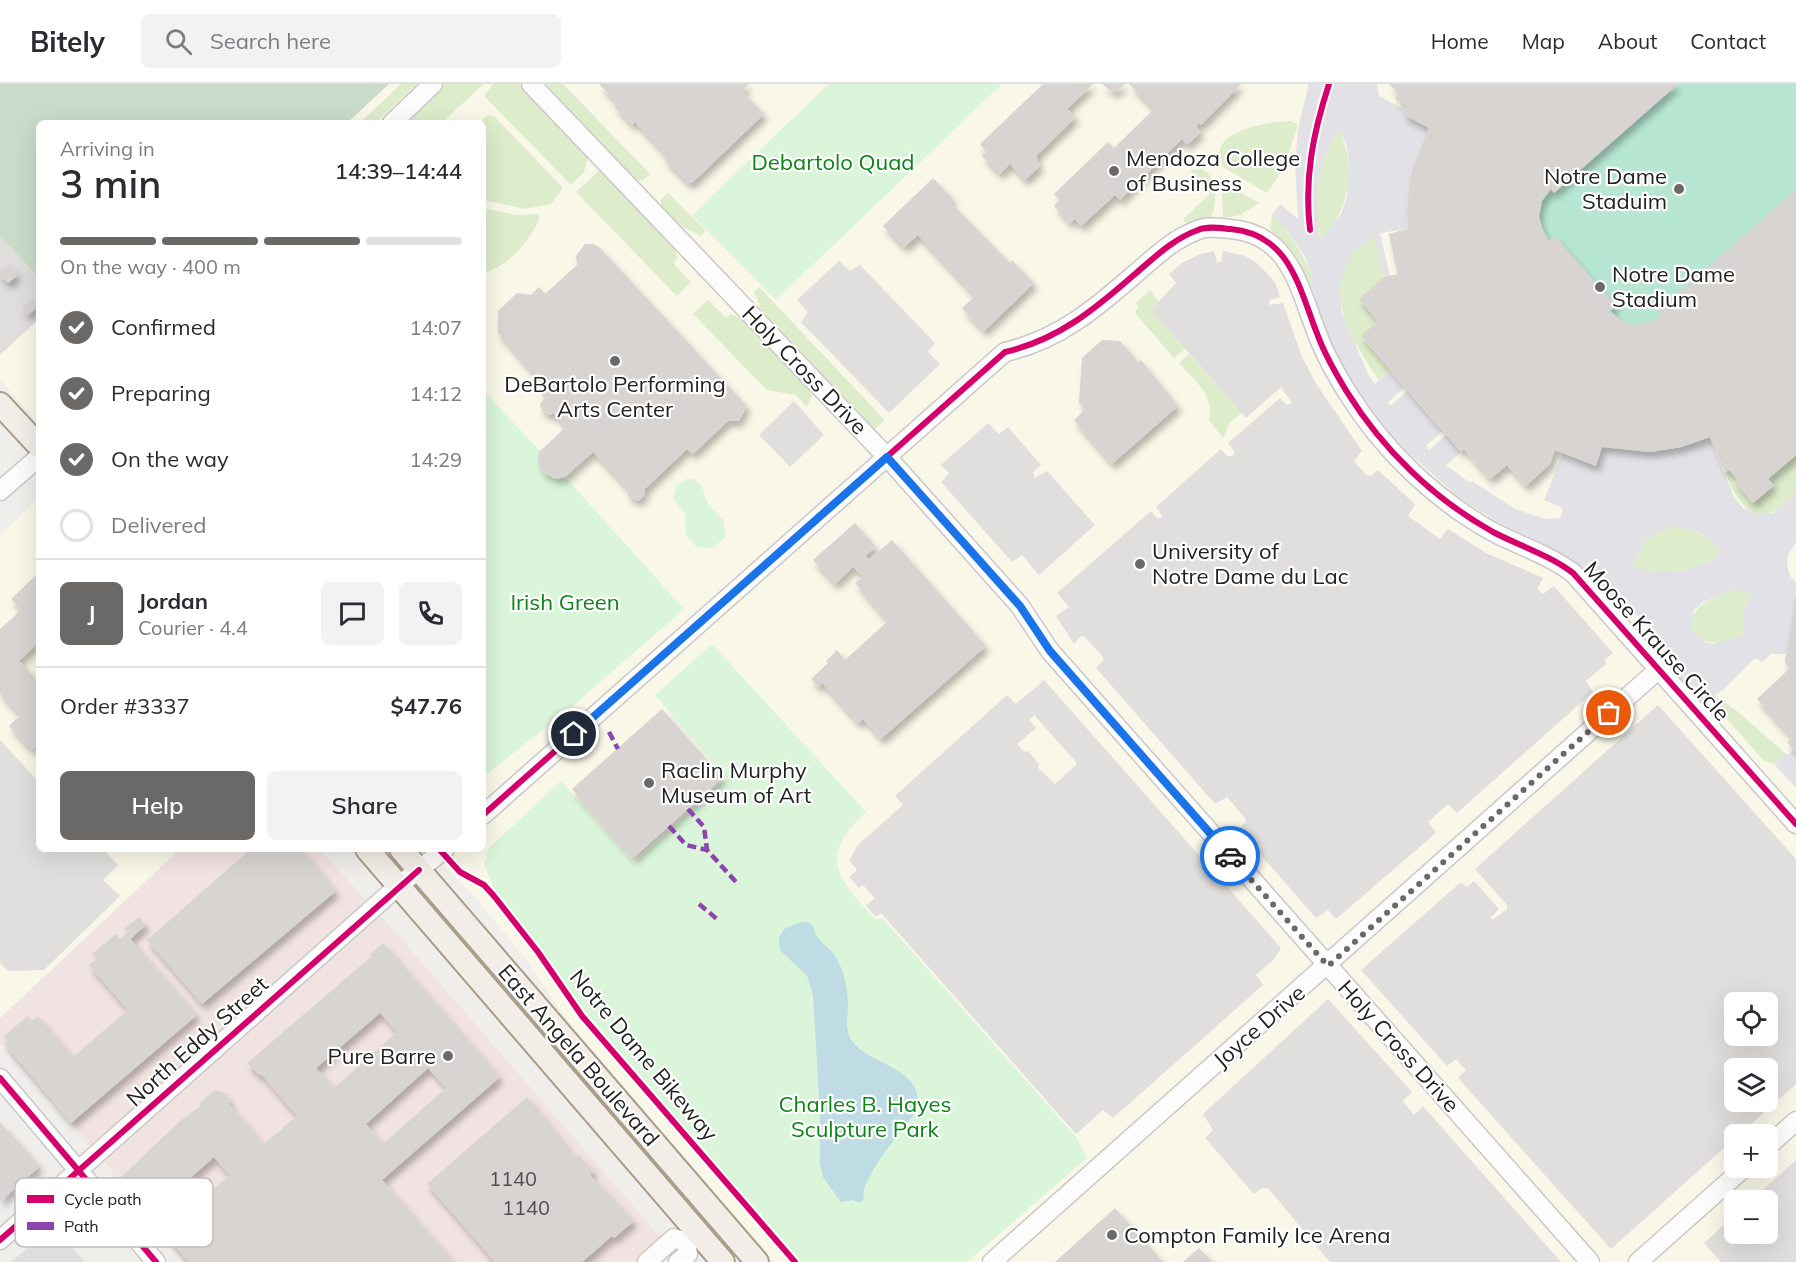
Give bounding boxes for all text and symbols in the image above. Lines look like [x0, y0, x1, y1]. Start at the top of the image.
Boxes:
search box [141, 14, 561, 68]
text: Bitely [30, 24, 105, 59]
icon: search [162, 25, 195, 58]
text: Search here [210, 27, 331, 55]
text: Home [1431, 28, 1489, 54]
text: Map [1522, 28, 1565, 54]
text: About [1598, 28, 1657, 54]
text: Contact [1690, 28, 1766, 54]
text: Arriving in [60, 136, 155, 161]
place label: Mendoza College of Business [1126, 144, 1300, 197]
park label: Debartolo Quad [751, 148, 915, 176]
text: 14:39–14:44 [335, 157, 462, 185]
text: 3 min [60, 159, 161, 208]
place label: Notre Dame Staduim [1544, 162, 1667, 215]
marker: Mendoza College of Business [1107, 164, 1121, 178]
marker: Notre Dame Staduim [1672, 182, 1686, 196]
text: On the way · 400 m [60, 254, 241, 279]
place label: Notre Dame Stadium [1612, 260, 1735, 313]
marker: Notre Dame Stadium [1593, 280, 1607, 294]
street label: Holy Cross Drive [736, 300, 874, 440]
icon: check [60, 311, 93, 344]
text: Confirmed [111, 313, 216, 341]
text: 14:07 [409, 315, 462, 340]
marker: DeBartolo Performing Arts Center [608, 354, 622, 368]
place label: DeBartolo Performing Arts Center [504, 370, 726, 423]
icon: check [60, 377, 93, 410]
text: Preparing [111, 379, 211, 407]
text: 14:12 [409, 381, 462, 406]
icon: check [60, 443, 93, 476]
text: On the way [111, 445, 229, 473]
text: 14:29 [409, 447, 462, 472]
text: Delivered [111, 511, 206, 539]
place label: University of Notre Dame du Lac [1152, 537, 1349, 590]
street label: Moose Krause Circle [1578, 555, 1736, 727]
marker: University of Notre Dame du Lac [1133, 557, 1147, 571]
button: chat [321, 582, 384, 645]
button: phone [399, 582, 462, 645]
text: Jordan [138, 587, 208, 615]
park label: Irish Green [510, 588, 620, 616]
text: J [88, 599, 95, 627]
text: Courier · 4.4 [138, 615, 248, 640]
pin [1583, 687, 1634, 738]
text: Order #3337 [60, 692, 190, 720]
text: $47.76 [391, 692, 462, 720]
icon: bag [1592, 696, 1625, 729]
pin [548, 708, 599, 759]
icon: home [557, 717, 590, 750]
place label: Raclin Murphy Museum of Art [661, 756, 812, 809]
button: Help [60, 771, 255, 840]
button: Share [267, 771, 462, 840]
marker: Raclin Murphy Museum of Art [642, 776, 656, 790]
courier [1200, 826, 1260, 886]
icon: car [1214, 840, 1247, 873]
street label: East Angela Boulevard [492, 958, 666, 1152]
street label: Notre Dame Bikeway [564, 963, 724, 1147]
street label: North Eddy Street [120, 970, 274, 1112]
street label: Holy Cross Drive [1332, 974, 1466, 1118]
street label: Joyce Drive [1207, 978, 1311, 1074]
map controls [1724, 992, 1778, 1244]
button: locate [1724, 992, 1778, 1046]
place label: Pure Barre [328, 1042, 436, 1070]
marker: Pure Barre [441, 1049, 455, 1063]
button: layers [1724, 1058, 1778, 1112]
park label: Charles B. Hayes Sculpture Park [779, 1090, 951, 1143]
button: + [1724, 1124, 1778, 1178]
house number: 1140 [489, 1166, 537, 1191]
legend [15, 1178, 213, 1247]
text: Cycle path [64, 1189, 142, 1209]
button: − [1724, 1190, 1778, 1244]
house number: 1140 [502, 1195, 550, 1220]
text: Path [64, 1216, 99, 1236]
place label: Compton Family Ice Arena [1124, 1221, 1391, 1249]
marker: Compton Family Ice Arena [1105, 1228, 1119, 1242]

